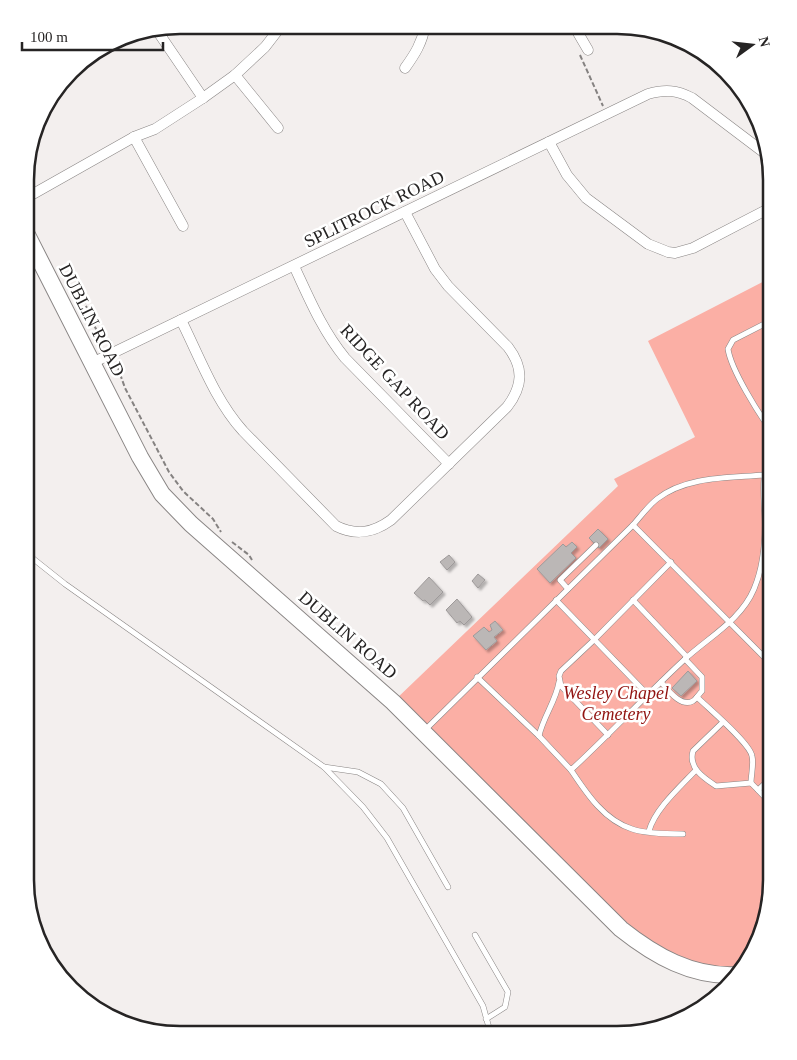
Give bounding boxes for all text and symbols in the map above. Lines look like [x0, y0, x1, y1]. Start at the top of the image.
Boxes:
scale bar [22, 20, 164, 52]
north arrow [727, 20, 777, 70]
text: 100 m [30, 29, 68, 45]
text: N [756, 35, 773, 49]
street label: SPLITROCK ROAD [301, 166, 447, 252]
street label: DUBLIN ROAD [55, 260, 129, 380]
street label: RIDGE GAP ROAD [336, 320, 454, 444]
street label: DUBLIN ROAD [295, 587, 401, 683]
park label: Wesley Chapel Cemetery [563, 683, 669, 724]

